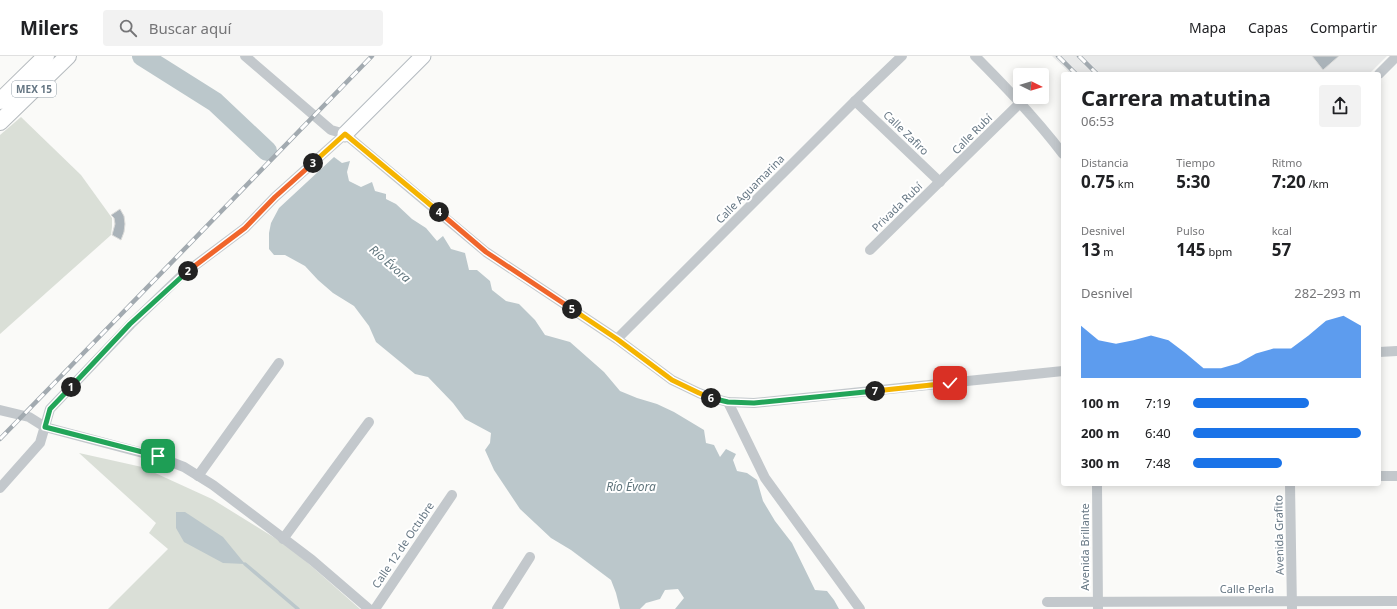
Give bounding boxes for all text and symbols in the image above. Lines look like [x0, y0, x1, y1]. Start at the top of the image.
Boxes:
search box [103, 10, 383, 46]
text: Milers [20, 15, 79, 41]
icon: search [117, 17, 139, 39]
text: Buscar aquí [149, 18, 231, 38]
text: Mapa [1189, 18, 1226, 37]
text: Capas [1248, 18, 1288, 37]
text: Compartir [1310, 18, 1377, 37]
north arrow [1013, 68, 1049, 104]
map controls [1013, 68, 1049, 104]
road number: MEX 15 [12, 81, 56, 97]
text: Carrera matutina [1081, 82, 1271, 112]
button: share [1319, 85, 1361, 127]
street label: Calle Zafiro [880, 107, 933, 158]
street label: Calle Rubí [948, 109, 996, 157]
text: 06:53 [1081, 112, 1114, 130]
street label: Calle Aguamarina [712, 151, 787, 226]
pin: 3 [303, 153, 323, 173]
text: 3 [310, 155, 316, 170]
text: Distancia [1081, 155, 1128, 170]
text: Tiempo [1176, 155, 1215, 170]
text: Ritmo [1272, 155, 1302, 170]
text: 0.75 [1081, 170, 1115, 193]
text: 5:30 [1176, 170, 1210, 193]
text: 7:20 [1272, 170, 1306, 193]
text: km [1115, 176, 1134, 191]
text: /km [1306, 176, 1329, 191]
street label: Privada Rubí [868, 178, 926, 235]
pin: 4 [429, 202, 449, 222]
text: 4 [436, 204, 442, 219]
text: Desnivel [1081, 223, 1125, 238]
text: Pulso [1176, 223, 1205, 238]
text: kcal [1272, 223, 1292, 238]
text: 13 [1081, 238, 1100, 261]
text: 145 [1176, 238, 1206, 261]
text: 57 [1272, 238, 1291, 261]
water label: Río Évora [366, 241, 415, 286]
text: m [1100, 244, 1114, 259]
text: bpm [1206, 244, 1232, 259]
pin: 2 [178, 261, 198, 281]
text: 2 [185, 263, 191, 278]
text: Desnivel [1081, 284, 1133, 302]
text: 282–293 m [1294, 284, 1361, 302]
pin: 5 [562, 299, 582, 319]
text: 5 [569, 301, 575, 316]
pin [933, 366, 967, 400]
icon: check [939, 372, 961, 394]
pin: 1 [61, 377, 81, 397]
text: 1 [68, 379, 74, 394]
pin: 7 [865, 381, 885, 401]
text: 7 [872, 383, 878, 398]
pin: 6 [701, 388, 721, 408]
text: 6 [708, 390, 714, 405]
text: 100 m [1081, 394, 1119, 412]
text: 7:19 [1145, 394, 1171, 412]
text: 200 m [1081, 424, 1119, 442]
text: 6:40 [1145, 424, 1171, 442]
pin [141, 439, 175, 473]
icon: arrive [147, 445, 169, 467]
text: 300 m [1081, 454, 1119, 472]
text: 7:48 [1145, 454, 1171, 472]
water label: Río Évora [606, 478, 656, 495]
street label: Avenida Grafito [1270, 495, 1287, 575]
street label: Calle 12 de Octubre [368, 499, 437, 591]
street label: Avenida Brillante [1077, 503, 1092, 591]
street label: Calle Perla [1220, 581, 1274, 596]

